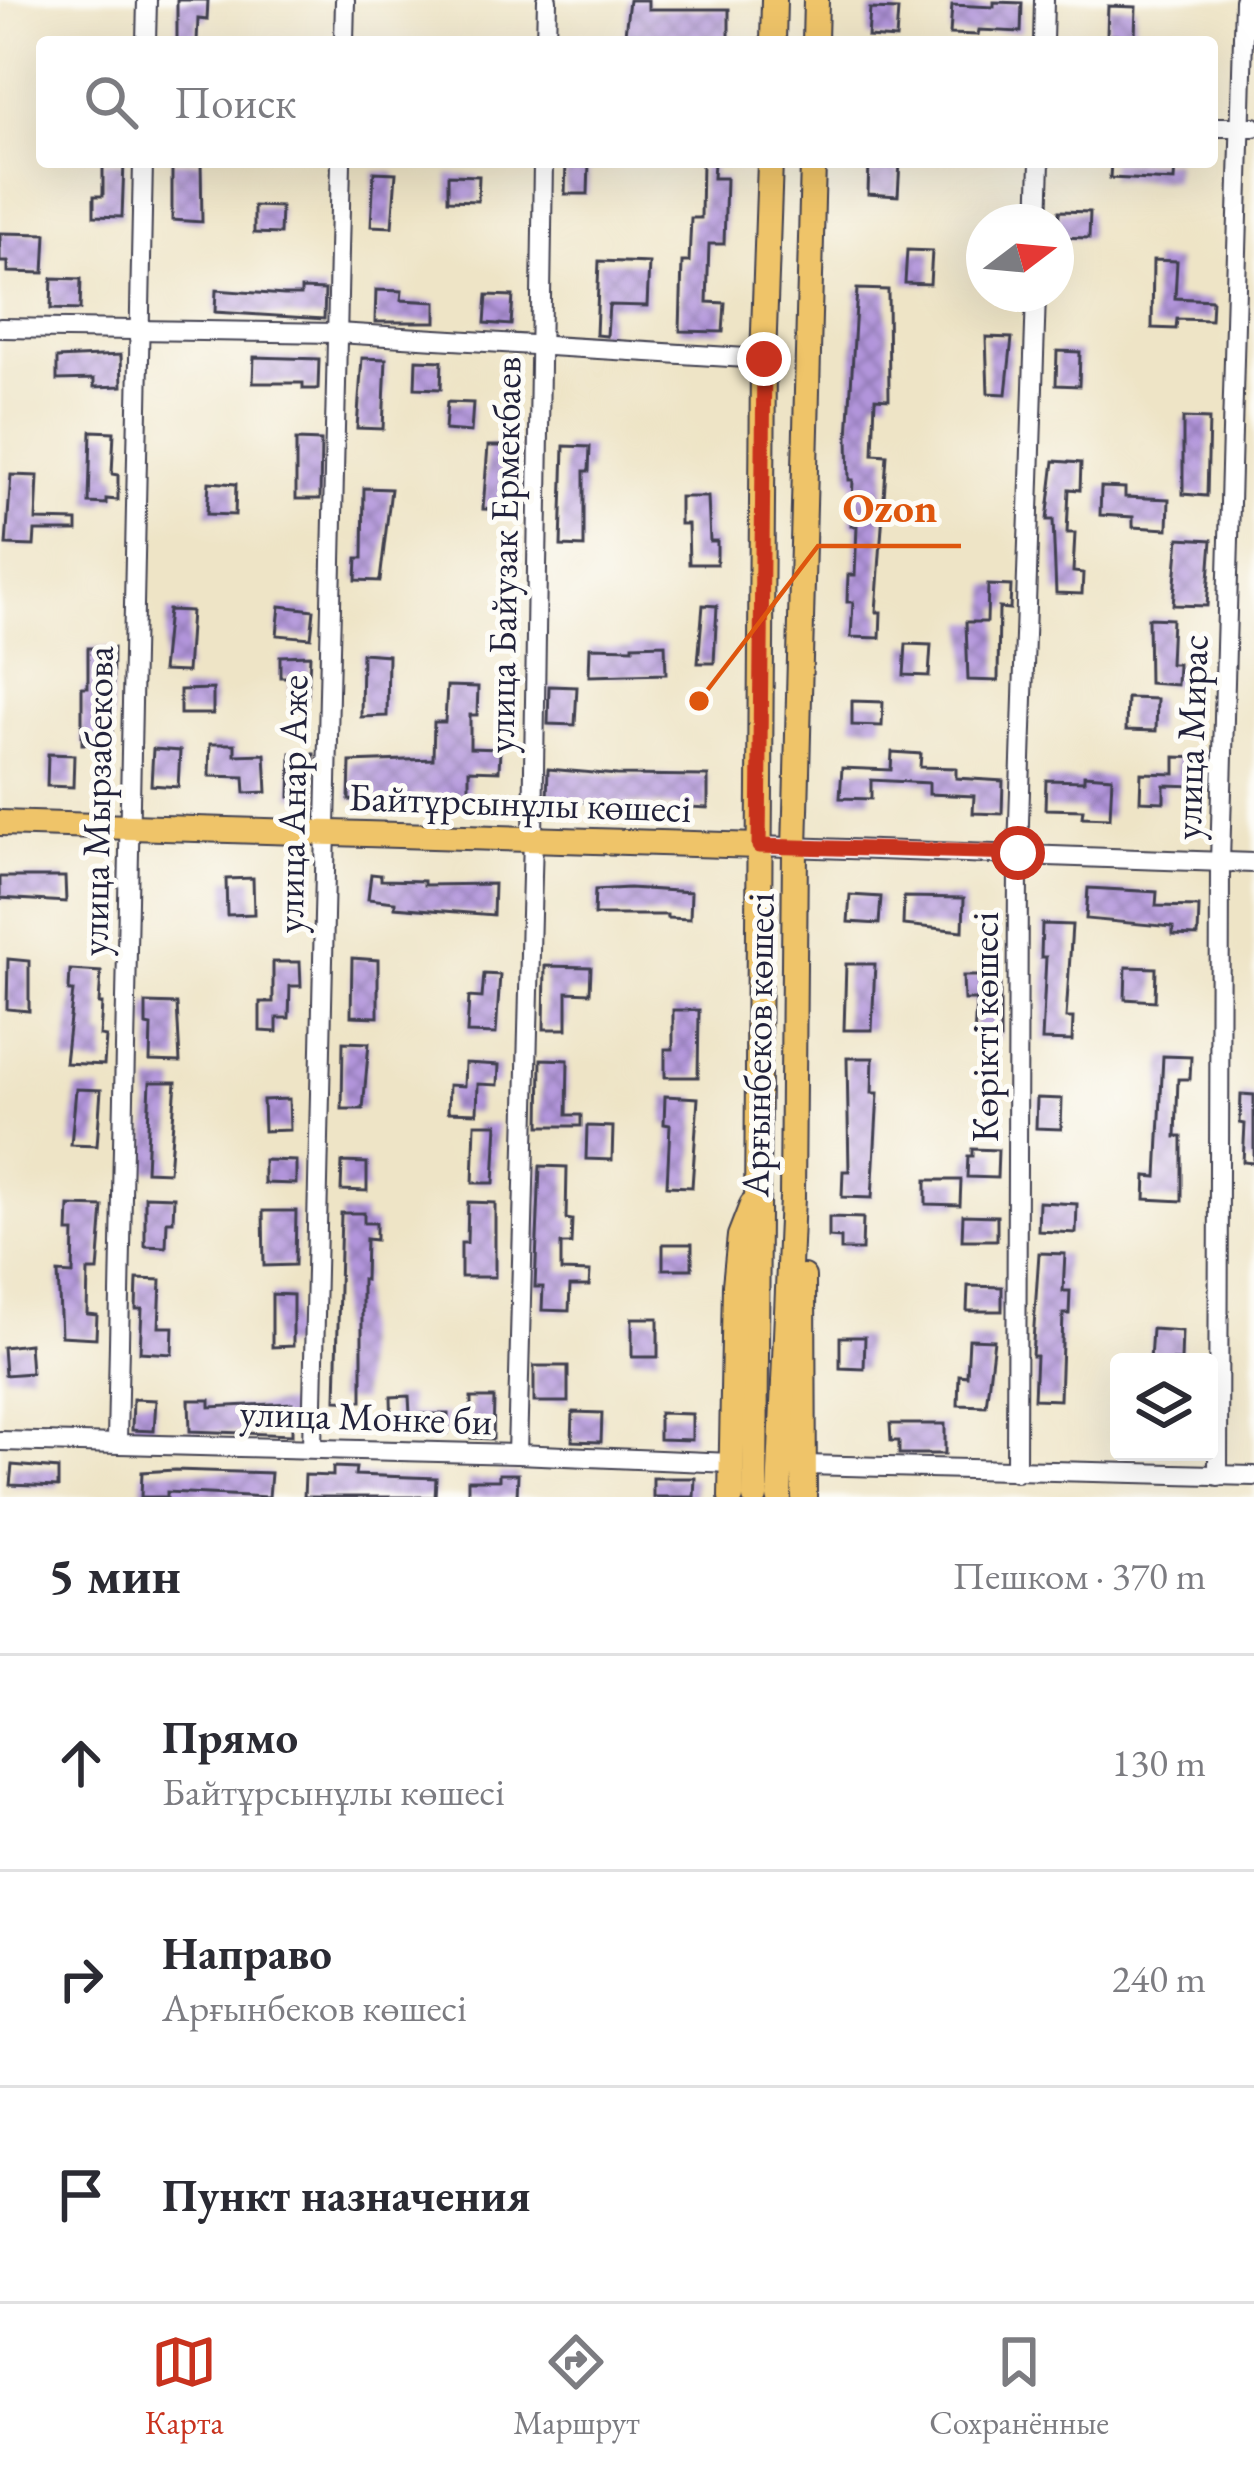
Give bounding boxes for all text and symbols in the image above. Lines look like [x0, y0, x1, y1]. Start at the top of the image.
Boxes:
search box [36, 36, 1218, 168]
icon: search [78, 69, 144, 135]
text: Поиск [174, 73, 296, 131]
north arrow [966, 204, 1074, 312]
route end [737, 332, 791, 386]
street label: улица Байузак Ермекбаев [475, 356, 532, 754]
callout: Ozon [818, 468, 961, 546]
text: Ozon [842, 480, 938, 535]
street label: улица Мирас [1161, 633, 1220, 841]
street label: улица Мырзабекова [68, 645, 125, 957]
street label: улица Анар Аже [264, 674, 319, 934]
street label: Байтұрсынұлы көшесі [348, 771, 692, 834]
route start [991, 826, 1045, 880]
street label: Арғынбеков көшесі [729, 892, 786, 1199]
street label: Көрікті көшесі [959, 912, 1010, 1142]
map controls [1110, 1353, 1218, 1461]
button: layers [1110, 1353, 1218, 1461]
street label: улица Монке би [239, 1387, 493, 1446]
text: 5 мин [48, 1542, 181, 1608]
text: Пешком · 370 m [953, 1550, 1206, 1601]
text: Прямо [162, 1708, 298, 1766]
icon: ahead [48, 1730, 114, 1796]
text: 130 m [1112, 1737, 1206, 1788]
text: Байтұрсынұлы көшесі [162, 1766, 505, 1817]
text: Направо [162, 1924, 332, 1982]
icon: right [48, 1946, 114, 2012]
text: 240 m [1112, 1953, 1206, 2004]
text: Арғынбеков көшесі [162, 1982, 467, 2033]
icon: arrive [48, 2162, 114, 2228]
text: Пункт назначения [162, 2166, 531, 2224]
tab: Карта [145, 2329, 224, 2444]
tab: Маршрут [513, 2329, 640, 2444]
tab: Сохранённые [929, 2329, 1109, 2444]

